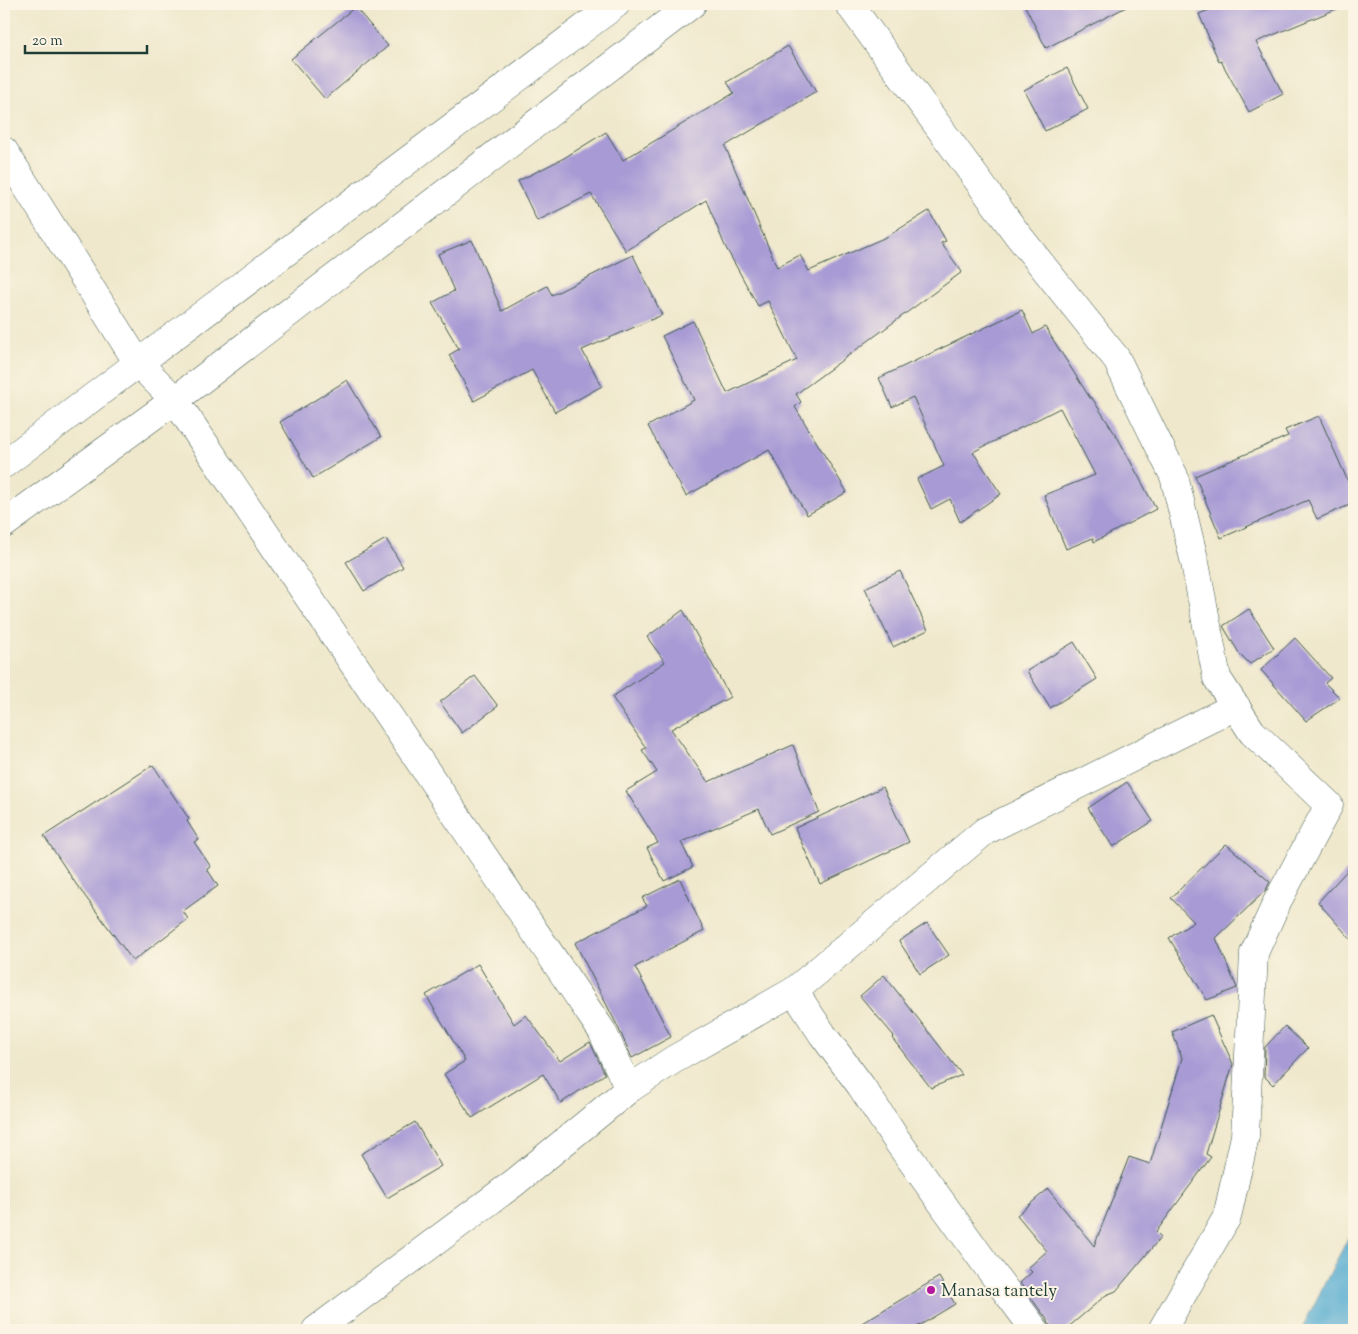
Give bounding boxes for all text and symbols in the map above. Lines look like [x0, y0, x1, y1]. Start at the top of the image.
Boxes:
scale bar [25, 22, 148, 54]
text: 20 m [32, 31, 63, 52]
place label: Manasa tantely [941, 1279, 1057, 1305]
marker: Manasa tantely [925, 1284, 937, 1296]

